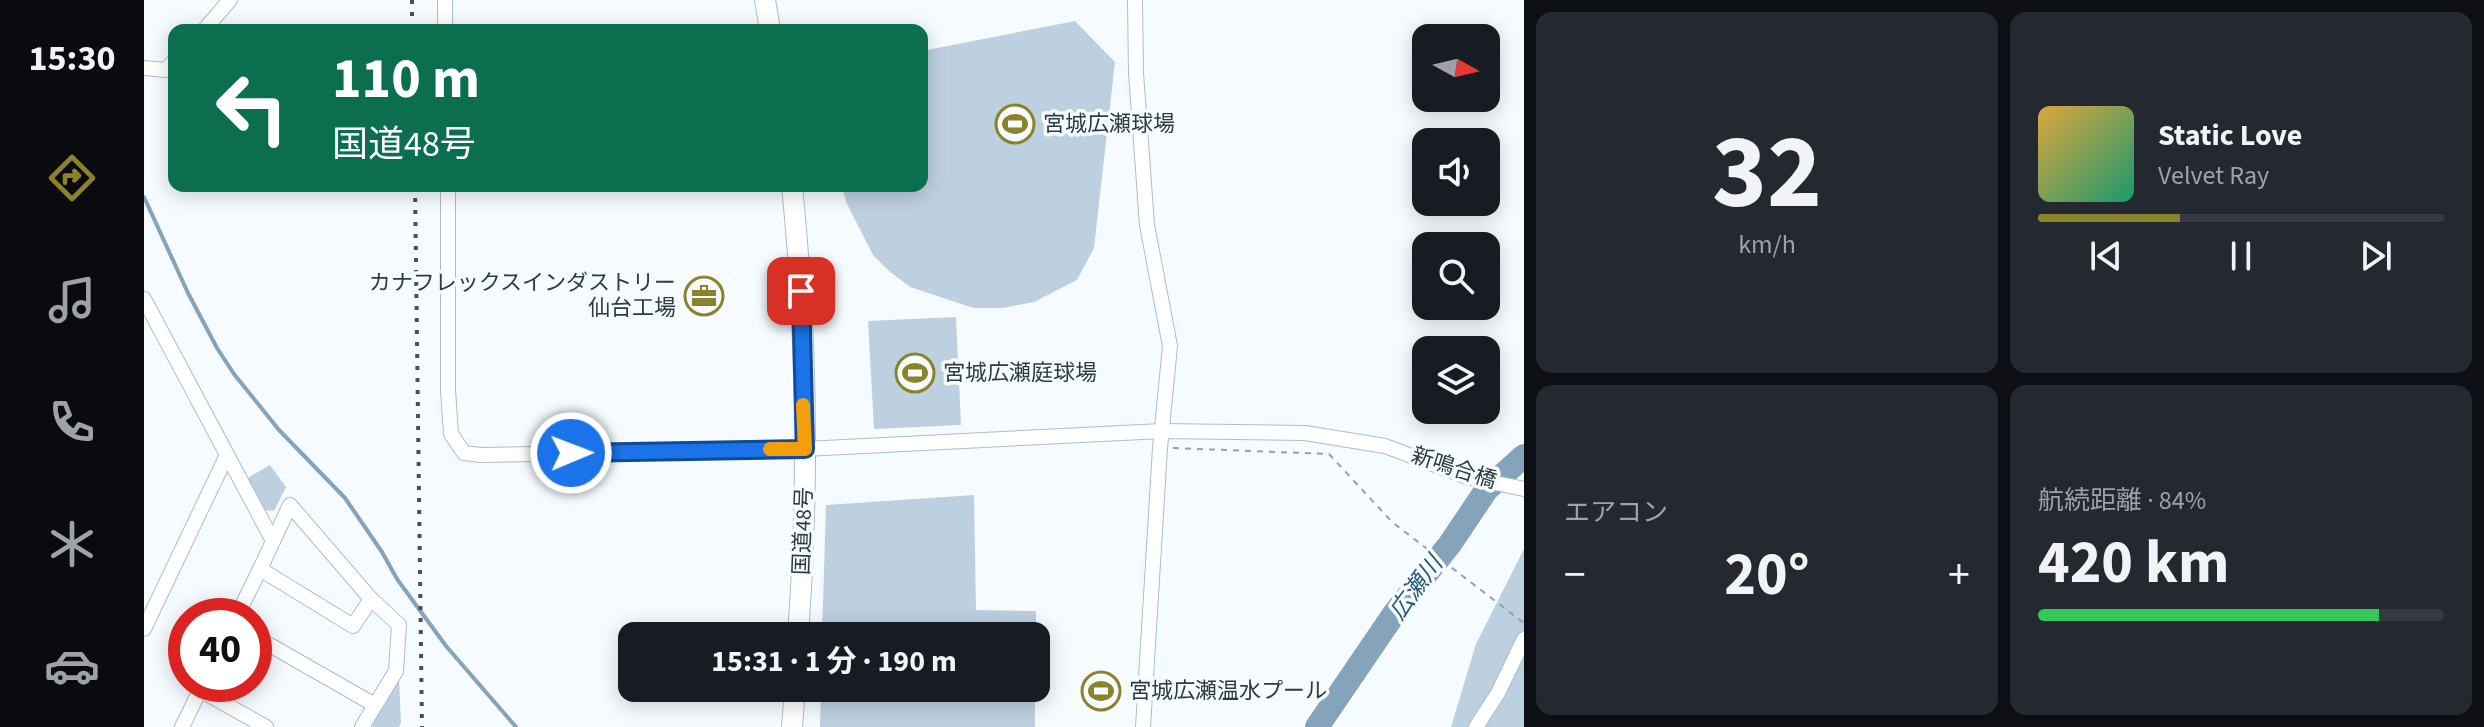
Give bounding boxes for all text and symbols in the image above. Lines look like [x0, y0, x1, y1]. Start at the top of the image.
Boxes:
north arrow [1412, 24, 1500, 112]
map controls [1412, 24, 1500, 424]
text: 15:30 [29, 33, 115, 84]
text: 110 m [332, 40, 480, 119]
icon: left [200, 56, 304, 160]
text: 32 [1712, 100, 1822, 248]
sports icon: 宮城広瀬球場 [994, 103, 1036, 145]
place label: 宮城広瀬球場 [1043, 108, 1175, 140]
text: Static Love [2158, 114, 2302, 157]
text: 国道48号 [332, 119, 476, 170]
button: sound [1412, 128, 1500, 216]
icon: directions [44, 150, 100, 206]
text: Velvet Ray [2158, 157, 2269, 194]
text: km/h [1738, 226, 1796, 263]
button: search [1412, 232, 1500, 320]
icon: previous [2084, 234, 2128, 278]
icon: pause [2219, 234, 2263, 278]
icon: next [2354, 234, 2398, 278]
pin [767, 257, 835, 325]
place label: カナフレックスインダストリー 仙台工場 [369, 267, 676, 324]
icon: arrive [779, 269, 823, 313]
icon: music [44, 272, 100, 328]
office icon: カナフレックスインダストリー 仙台工場 [683, 275, 725, 317]
button: layers [1412, 336, 1500, 424]
sports icon: 宮城広瀬庭球場 [894, 352, 936, 394]
place label: 宮城広瀬庭球場 [943, 357, 1097, 389]
icon: phone [44, 394, 100, 450]
position arrow [529, 411, 613, 495]
street label: 新鳴合橋 [1407, 439, 1501, 497]
text: 航続距離 · 84% [2038, 482, 2206, 519]
street label: 国道48号 [785, 487, 821, 575]
text: エアコン [1564, 494, 1668, 531]
icon: climate [44, 516, 100, 572]
text: 420 km [2038, 521, 2229, 606]
text: 20° [1724, 533, 1810, 618]
text: − [1564, 544, 1586, 607]
text: + [1948, 544, 1970, 607]
water label: 広瀬川 [1381, 546, 1453, 627]
speed limit sign: 40 [168, 598, 272, 702]
icon: car [44, 638, 100, 694]
text: 15:31 · 1 分 · 190 m [711, 640, 957, 683]
sports icon: 宮城広瀬温水プール [1080, 670, 1122, 712]
place label: 宮城広瀬温水プール [1129, 675, 1327, 707]

